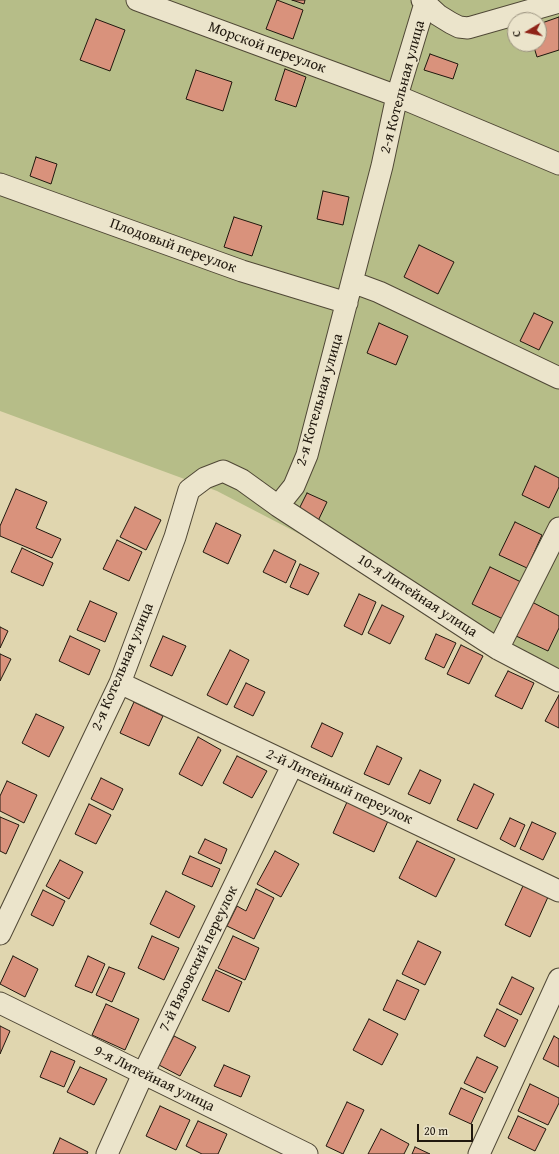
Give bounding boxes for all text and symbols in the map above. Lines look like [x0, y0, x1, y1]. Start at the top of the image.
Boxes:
north arrow [507, 12, 547, 52]
street label: Морской переулок [206, 18, 328, 78]
street label: 2-я Котельная улица [377, 19, 429, 155]
text: С [508, 29, 525, 38]
street label: Плодовый переулок [107, 215, 239, 277]
street label: 2-я Котельная улица [292, 332, 348, 468]
street label: 10-я Литейная улица [354, 550, 480, 642]
street label: 2-я Котельная улица [88, 600, 158, 734]
street label: 2-й Литейный переулок [263, 745, 415, 829]
street label: 7-й Вязовский переулок [156, 883, 242, 1035]
street label: 9-я Литейная улица [91, 1042, 217, 1116]
scale bar [419, 1116, 475, 1142]
text: 20 m [424, 1122, 448, 1139]

